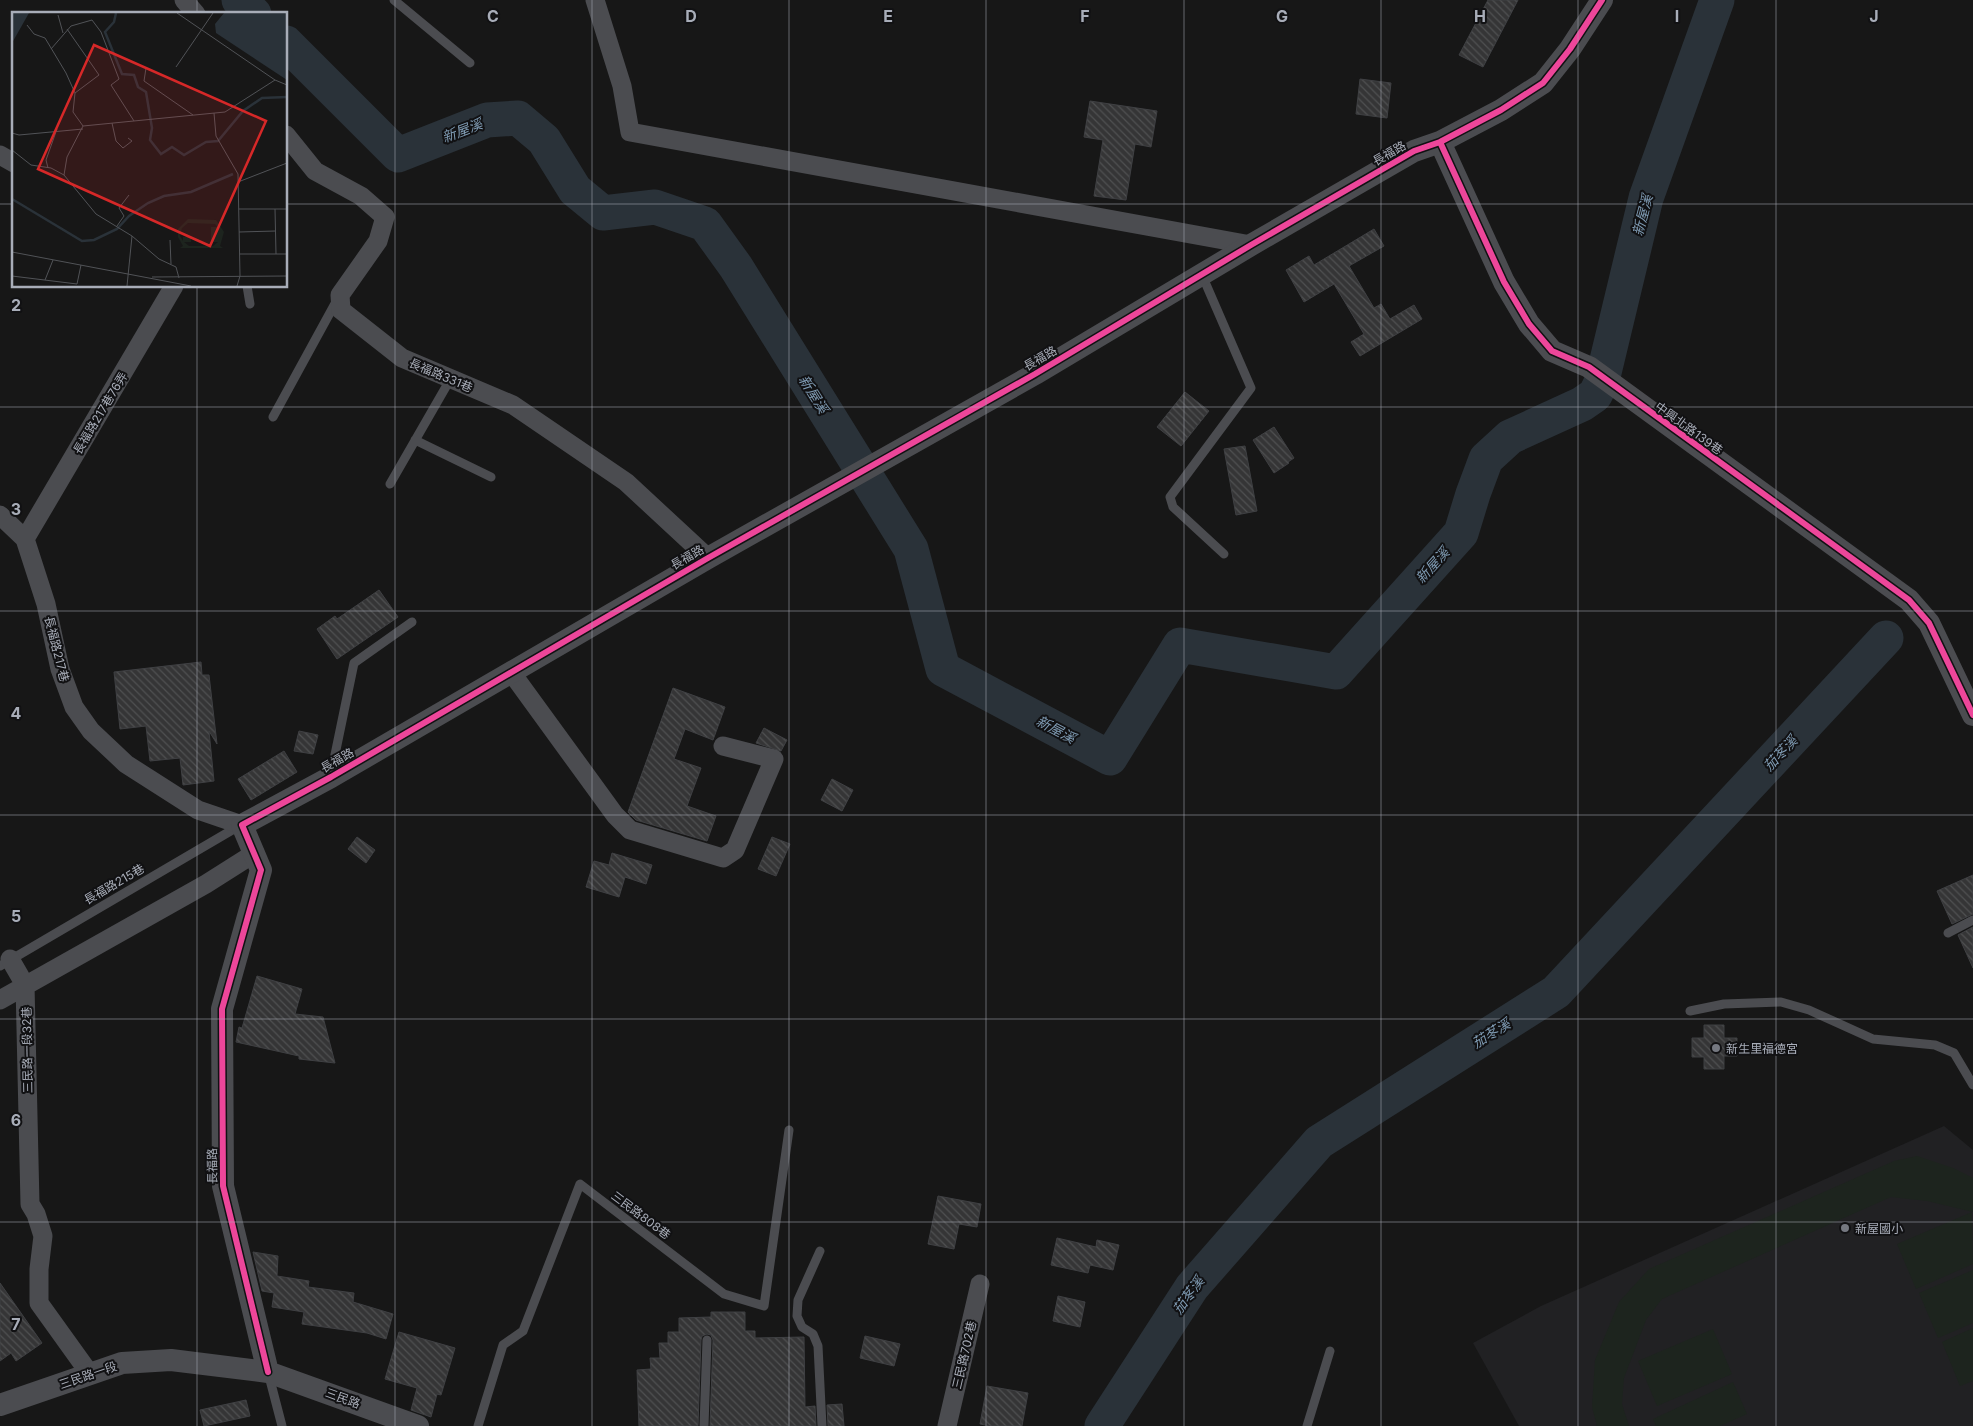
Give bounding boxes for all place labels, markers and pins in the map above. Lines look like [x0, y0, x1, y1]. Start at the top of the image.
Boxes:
place label: 新生里福德宮 [1726, 1041, 1798, 1056]
marker: 新生里福德宮 [1710, 1042, 1722, 1054]
place label: 新屋國小 [1855, 1221, 1903, 1236]
marker: 新屋國小 [1839, 1222, 1851, 1234]

